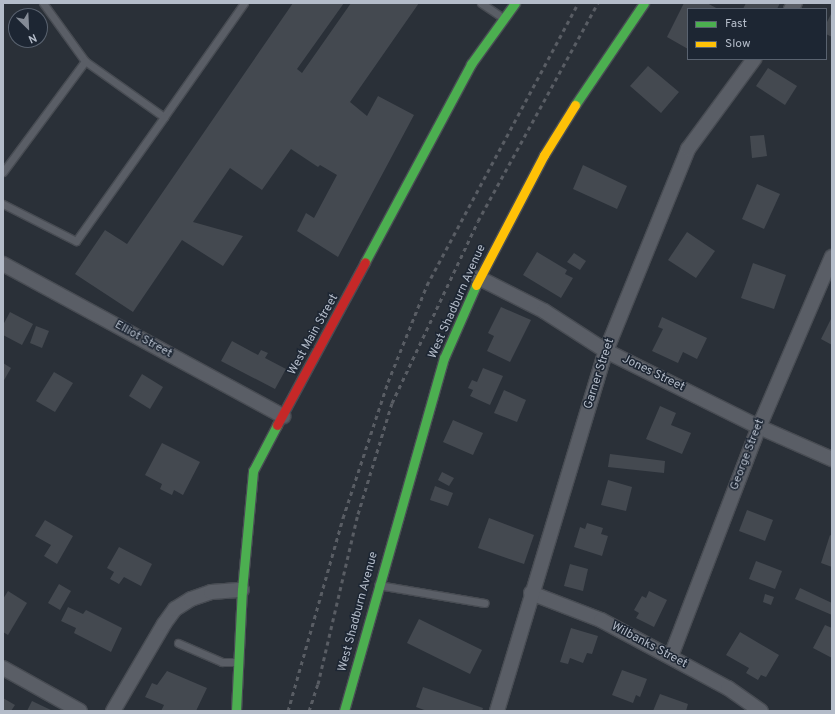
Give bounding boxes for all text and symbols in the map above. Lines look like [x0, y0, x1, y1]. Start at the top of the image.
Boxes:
north arrow [8, 8, 48, 48]
legend [687, 8, 827, 60]
text: Fast [725, 16, 747, 32]
text: N [26, 30, 39, 46]
text: Slow [725, 36, 751, 52]
street label: West Shadburn Avenue [426, 242, 490, 362]
street label: West Main Street [286, 292, 342, 378]
street label: Elliot Street [112, 318, 174, 362]
street label: Garner Street [582, 337, 618, 411]
street label: Jones Street [619, 353, 687, 395]
street label: George Street [728, 417, 768, 493]
street label: West Shadburn Avenue [336, 550, 382, 674]
street label: Wilbanks Street [609, 620, 689, 672]

